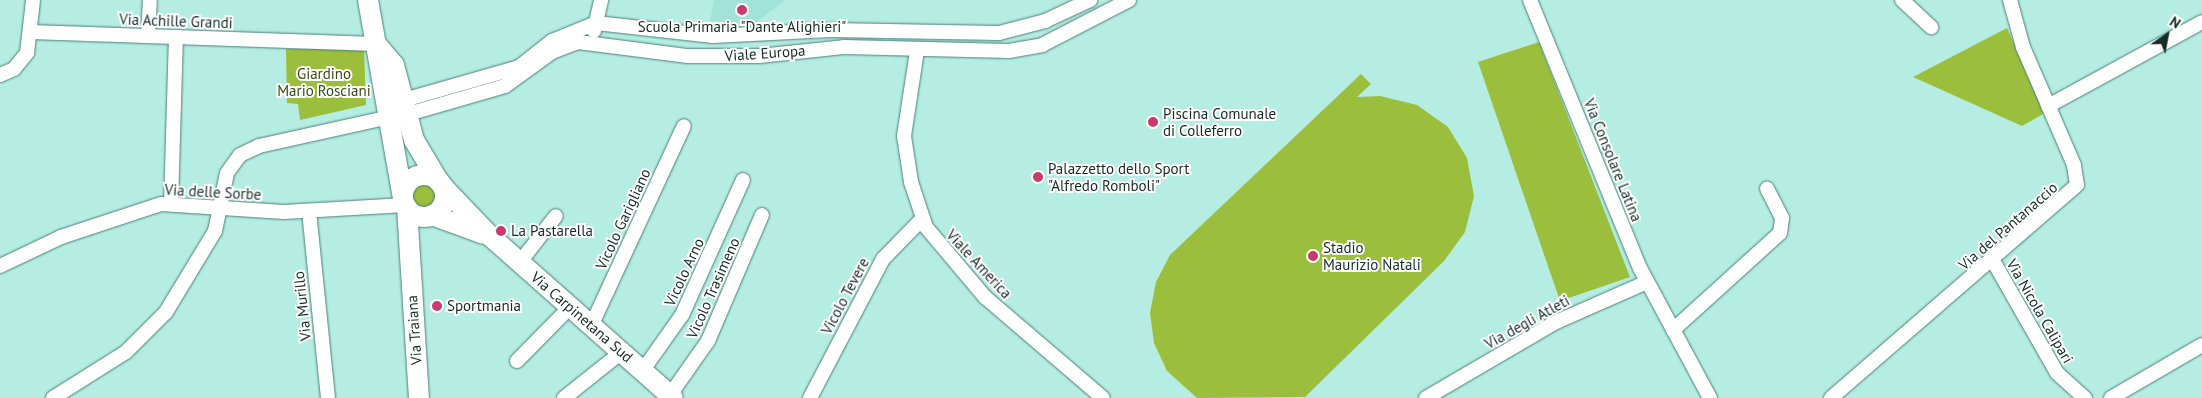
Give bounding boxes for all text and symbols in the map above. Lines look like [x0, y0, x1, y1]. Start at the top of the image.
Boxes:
marker: Scuola Primaria "Dante Alighieri" [736, 4, 748, 16]
street label: Via Achille Grandi [119, 10, 233, 32]
north arrow [2142, 10, 2192, 60]
text: N [2166, 12, 2184, 32]
place label: Scuola Primaria "Dante Alighieri" [637, 18, 847, 36]
street label: Viale Europa [724, 41, 806, 65]
park label: Giardino Mario Rosciani [277, 64, 371, 99]
street label: Via Consolare Latina [1580, 96, 1646, 224]
place label: Piscina Comunale di Colleferro [1163, 104, 1276, 139]
marker: Piscina Comunale di Colleferro [1147, 116, 1159, 128]
place label: Palazzetto dello Sport "Alfredo Romboli" [1048, 159, 1189, 194]
street label: Vicolo Garigliano [592, 166, 654, 272]
marker: Palazzetto dello Sport "Alfredo Romboli" [1032, 171, 1044, 183]
street label: Via del Pantanaccio [1955, 178, 2061, 274]
street label: Via delle Sorbe [164, 180, 262, 204]
place label: La Pastarella [511, 222, 593, 240]
marker: La Pastarella [495, 225, 507, 237]
street label: Viale America [942, 226, 1016, 302]
street label: Vicolo Arno [660, 235, 708, 309]
street label: Vicolo Trasimeno [683, 235, 743, 341]
place label: Stadio Maurizio Natali [1323, 238, 1421, 273]
marker: Stadio Maurizio Natali [1307, 250, 1319, 262]
street label: Vicolo Tevere [817, 254, 873, 338]
street label: Via Nicola Calipari [2003, 256, 2077, 366]
street label: Via Carpinetana Sud [527, 268, 637, 366]
street label: Via Murillo [289, 270, 315, 342]
street label: Via degli Atleti [1481, 291, 1573, 353]
street label: Via Traiana [403, 294, 425, 366]
place label: Sportmania [447, 297, 521, 315]
marker: Sportmania [431, 300, 443, 312]

